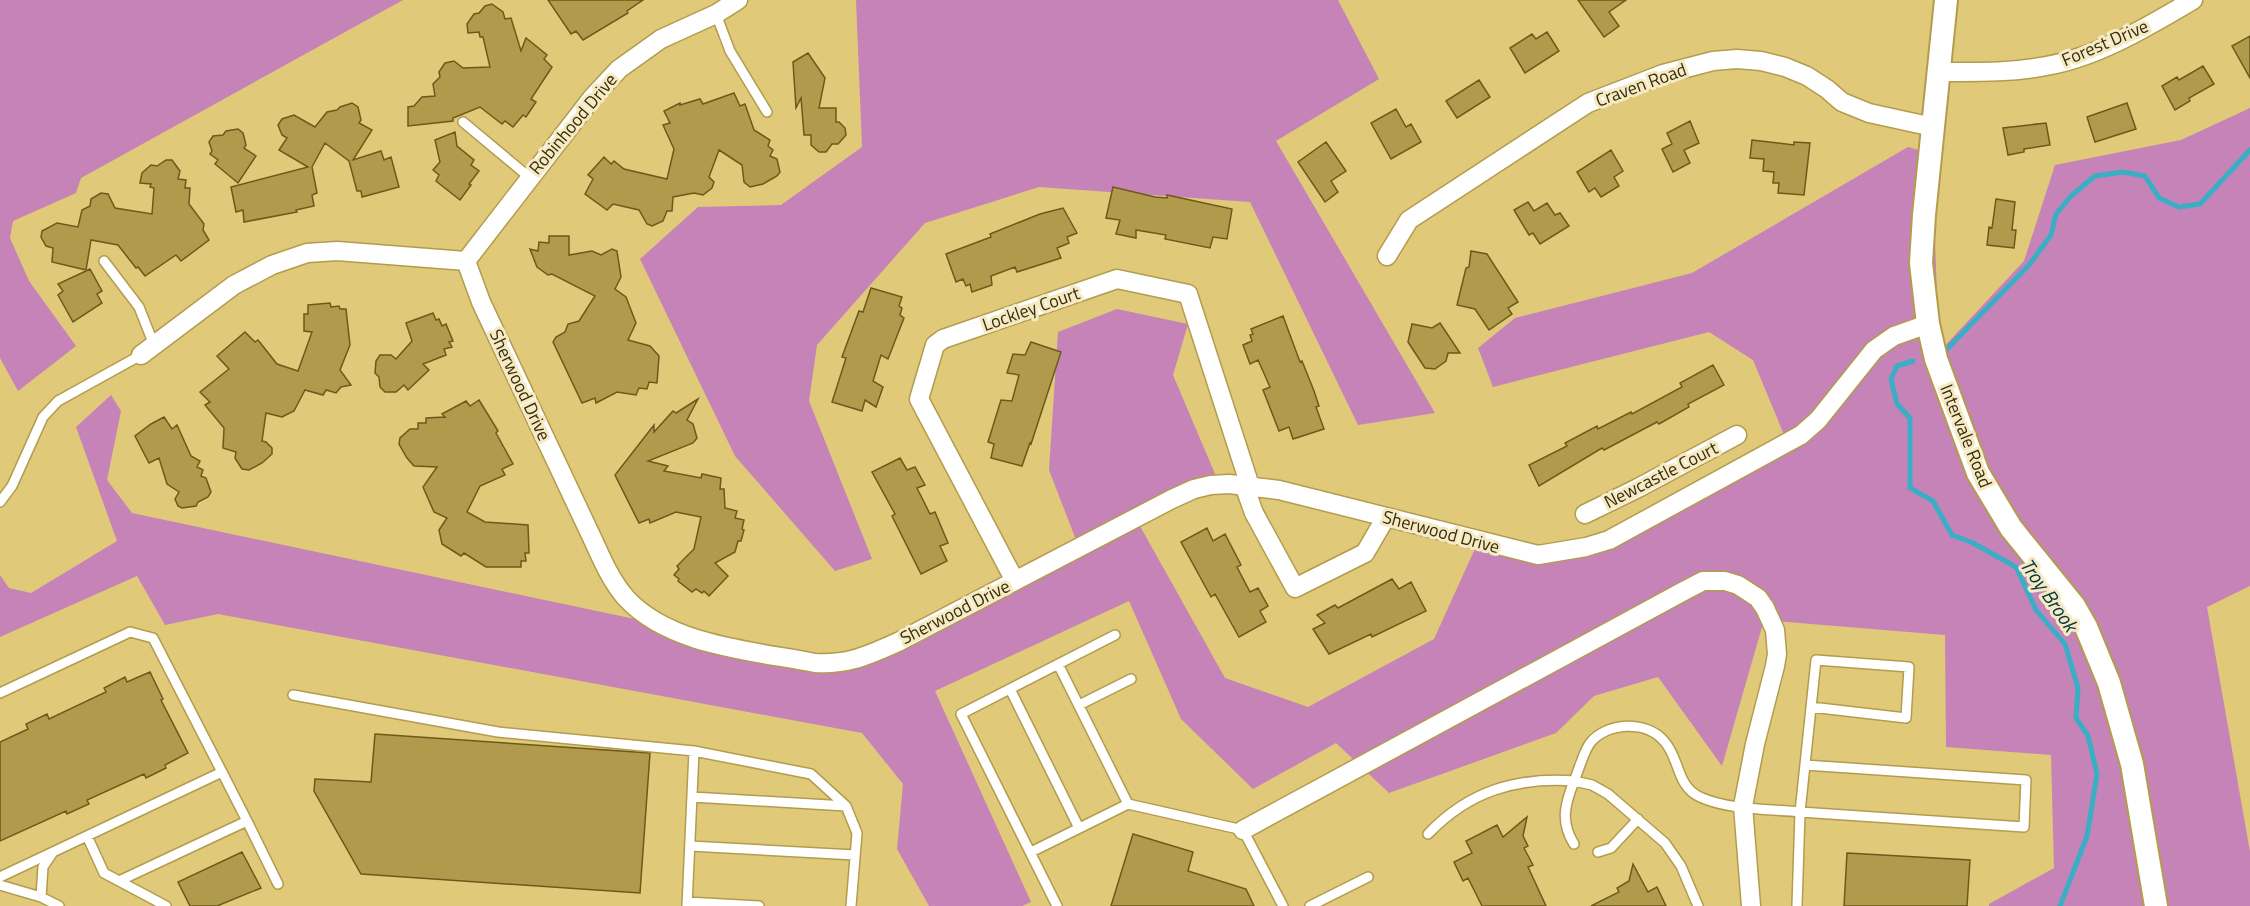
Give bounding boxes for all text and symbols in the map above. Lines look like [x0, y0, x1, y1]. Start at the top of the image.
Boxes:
street label: Forest Drive [2057, 12, 2152, 73]
street label: Craven Road [1592, 56, 1690, 113]
street label: Robinhood Drive [522, 67, 623, 180]
street label: Lockley Court [978, 279, 1084, 338]
street label: Sherwood Drive [483, 325, 558, 445]
street label: Intervale Road [1933, 380, 1999, 492]
street label: Newcastle Court [1599, 434, 1723, 515]
street label: Sherwood Drive [1380, 503, 1503, 560]
water label: Troy Brook [2013, 552, 2087, 639]
street label: Sherwood Drive [895, 572, 1014, 651]

